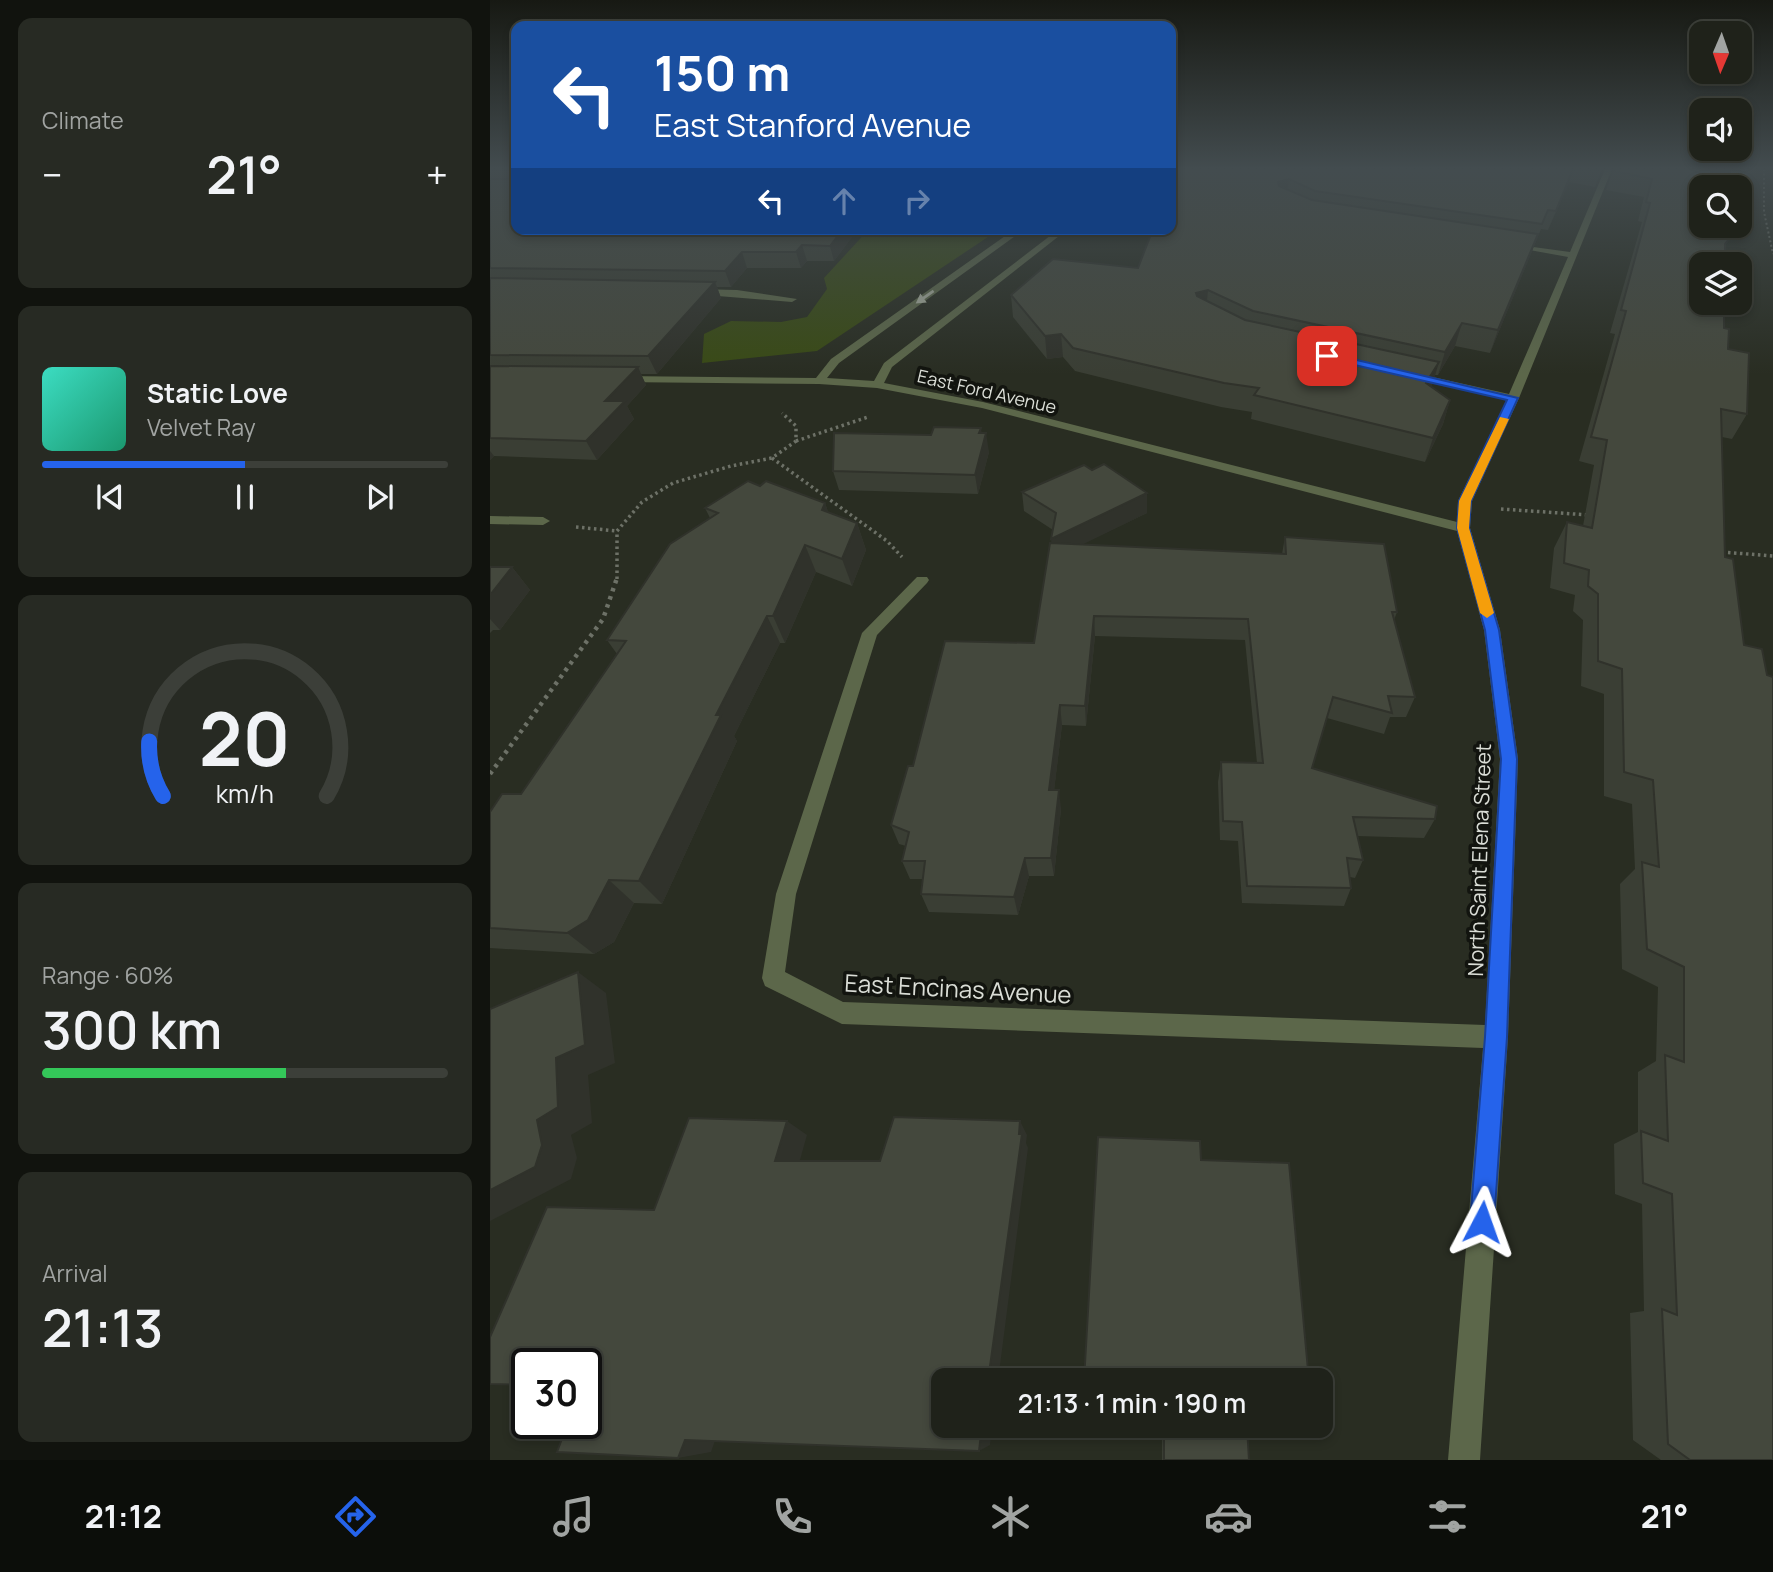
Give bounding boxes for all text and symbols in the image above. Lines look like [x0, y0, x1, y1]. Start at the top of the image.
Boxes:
north arrow [1689, 21, 1752, 84]
map controls [1689, 21, 1752, 315]
text: 150 m [654, 39, 790, 106]
icon: left [539, 49, 630, 140]
button: sound [1689, 98, 1752, 161]
text: East Stanford Avenue [654, 103, 971, 147]
text: Climate [42, 104, 124, 136]
text: 21° [206, 139, 282, 210]
text: − [42, 148, 63, 200]
text: + [426, 148, 448, 200]
button: search [1689, 175, 1752, 238]
icon: left [752, 182, 790, 220]
icon: ahead [825, 182, 863, 220]
icon: right [898, 182, 936, 220]
button: layers [1689, 252, 1752, 315]
one-way arrow [916, 290, 934, 304]
pin [1297, 326, 1357, 386]
icon: arrive [1308, 337, 1346, 375]
street label: East Ford Avenue [915, 363, 1059, 419]
text: Static Love [147, 375, 288, 411]
text: Velvet Ray [147, 411, 256, 443]
icon: previous [91, 478, 129, 516]
icon: pause [226, 478, 264, 516]
icon: next [361, 478, 399, 516]
text: 20 [199, 688, 291, 788]
street label: North Saint Elena Street [1461, 743, 1497, 977]
text: km/h [216, 776, 274, 811]
text: Range · 60% [42, 959, 173, 991]
street label: East Encinas Avenue [844, 966, 1072, 1010]
text: 300 km [42, 994, 222, 1065]
position arrow [1445, 1185, 1519, 1259]
text: Arrival [42, 1257, 108, 1289]
text: 21:13 [42, 1292, 163, 1363]
speed limit sign: 30 [511, 1348, 602, 1439]
text: 21:13 · 1 min · 190 m [1018, 1385, 1246, 1421]
icon: directions [331, 1492, 380, 1541]
icon: music [549, 1492, 598, 1541]
icon: phone [768, 1492, 817, 1541]
icon: climate [986, 1492, 1035, 1541]
icon: car [1204, 1492, 1253, 1541]
icon: filters [1423, 1492, 1472, 1541]
text: 21:12 [85, 1494, 162, 1538]
text: 21° [1641, 1494, 1688, 1538]

